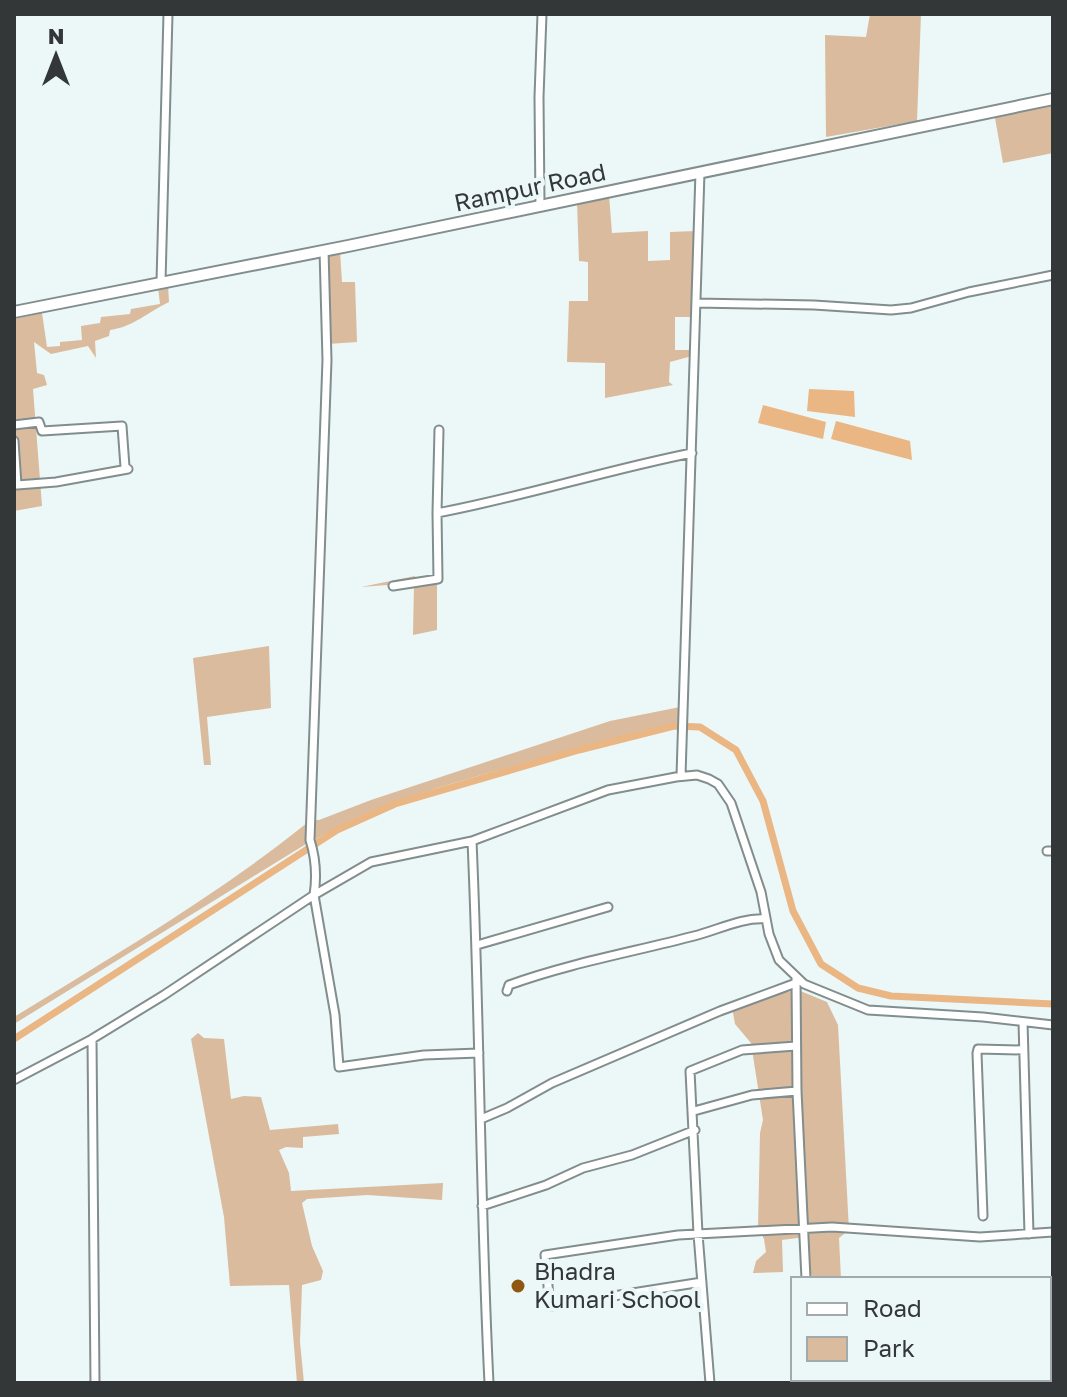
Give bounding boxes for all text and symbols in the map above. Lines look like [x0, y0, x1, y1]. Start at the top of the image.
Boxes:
north arrow [16, 16, 96, 96]
text: N [48, 22, 64, 49]
street label: Rampur Road [451, 156, 608, 217]
place label: Bhadra Kumari School [534, 1256, 701, 1313]
marker: Bhadra Kumari School [509, 1277, 527, 1295]
legend [791, 1277, 1051, 1381]
text: Road [863, 1293, 922, 1322]
text: Park [863, 1333, 915, 1362]

